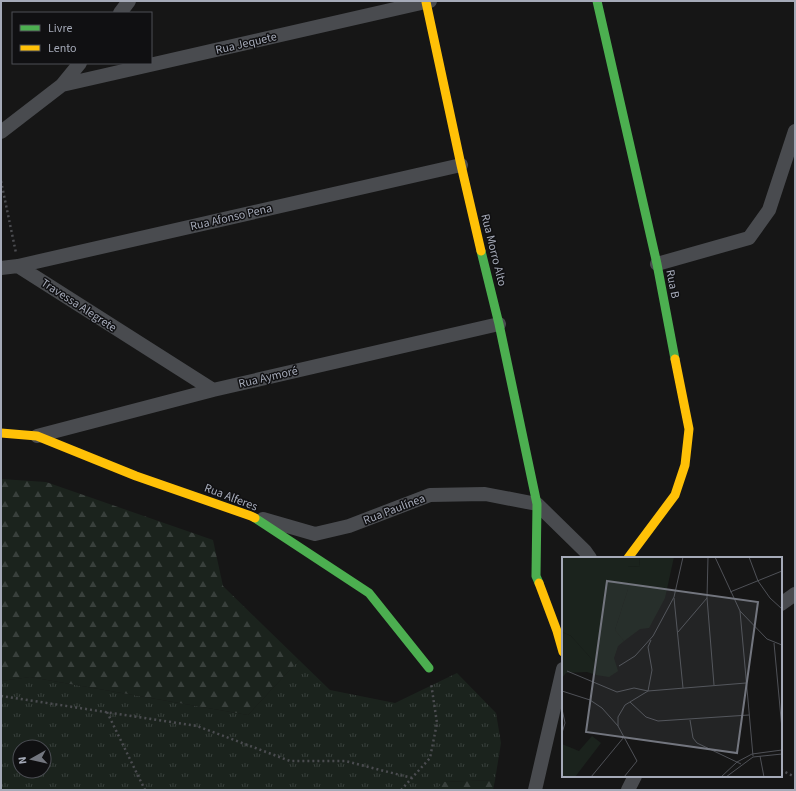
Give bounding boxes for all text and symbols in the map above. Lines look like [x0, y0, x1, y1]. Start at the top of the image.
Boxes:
legend [12, 12, 152, 64]
text: Livre [48, 20, 72, 37]
street label: Rua Jequete [214, 28, 278, 59]
text: Lento [48, 40, 77, 57]
street label: Rua Afonso Pena [188, 200, 274, 235]
street label: Rua Morro Alto [476, 212, 511, 288]
street label: Rua B [661, 268, 684, 300]
street label: Travessa Alegrete [38, 275, 120, 336]
street label: Rua Aymoré [237, 362, 299, 393]
street label: Rua Alferes [202, 480, 260, 515]
street label: Rua Paulínea [361, 490, 428, 529]
inset map [562, 557, 782, 777]
north arrow [12, 739, 52, 779]
text: N [15, 756, 31, 765]

